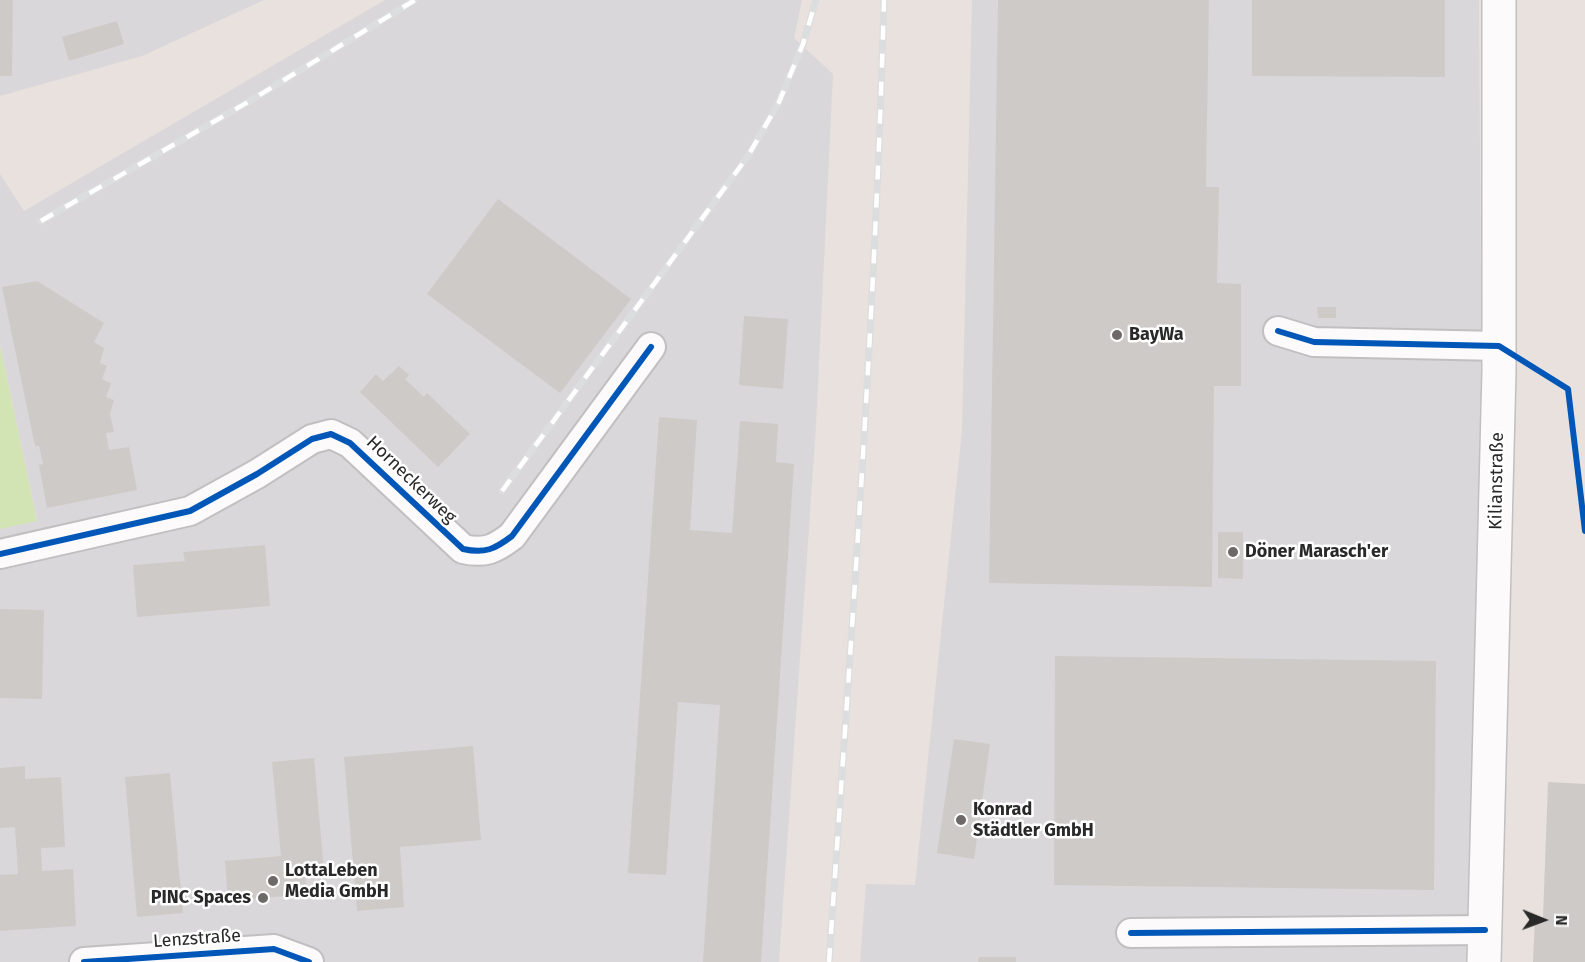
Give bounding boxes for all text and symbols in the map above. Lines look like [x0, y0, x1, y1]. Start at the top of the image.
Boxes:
place label: BayWa [1129, 324, 1184, 346]
marker: BayWa [1110, 328, 1124, 342]
street label: Horneckerweg [362, 432, 460, 528]
street label: Kilianstraße [1485, 432, 1509, 530]
place label: Döner Marasch'er [1245, 541, 1388, 563]
marker: Döner Marasch'er [1226, 545, 1240, 559]
place label: Konrad Städtler GmbH [973, 799, 1094, 842]
marker: Konrad Städtler GmbH [954, 813, 968, 827]
place label: LottaLeben Media GmbH [285, 860, 389, 902]
marker: LottaLeben Media GmbH [266, 874, 280, 888]
place label: PINC Spaces [151, 887, 251, 909]
north arrow [1513, 890, 1573, 950]
marker: PINC Spaces [256, 891, 270, 905]
text: N [1552, 915, 1571, 926]
street label: Lenzstraße [152, 925, 242, 953]

